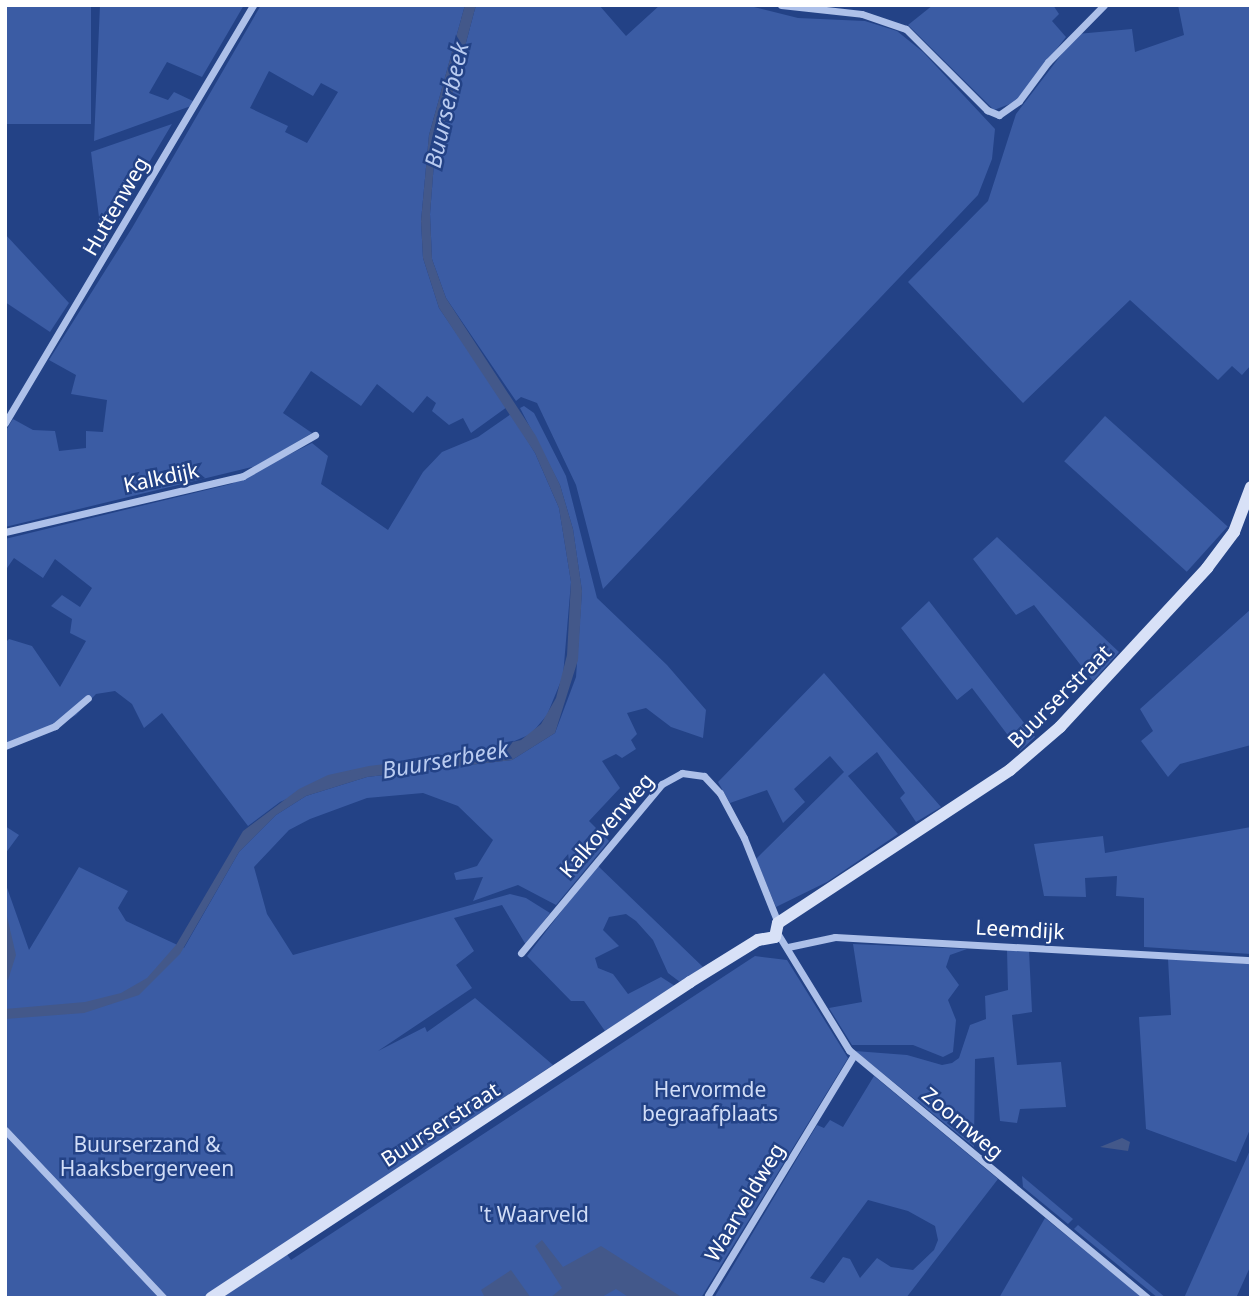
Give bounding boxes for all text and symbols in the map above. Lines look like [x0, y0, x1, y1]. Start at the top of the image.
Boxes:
water label: Buurserbeek [418, 40, 474, 170]
street label: Huttenweg [77, 152, 153, 260]
street label: Kalkdijk [121, 457, 201, 497]
street label: Buurserstraat [1002, 639, 1116, 753]
water label: Buurserbeek [380, 734, 510, 784]
street label: Kalkovenweg [554, 768, 658, 882]
street label: Leemdijk [975, 914, 1065, 944]
street label: Buurserstraat [376, 1076, 504, 1172]
park label: Hervormde begraafplaats [642, 1076, 778, 1126]
street label: Zoomweg [917, 1082, 1009, 1164]
park label: Buurserzand & Haaksbergerveen [60, 1131, 234, 1181]
street label: Waarveldweg [699, 1138, 789, 1266]
park label: 't Waarveld [479, 1201, 589, 1227]

